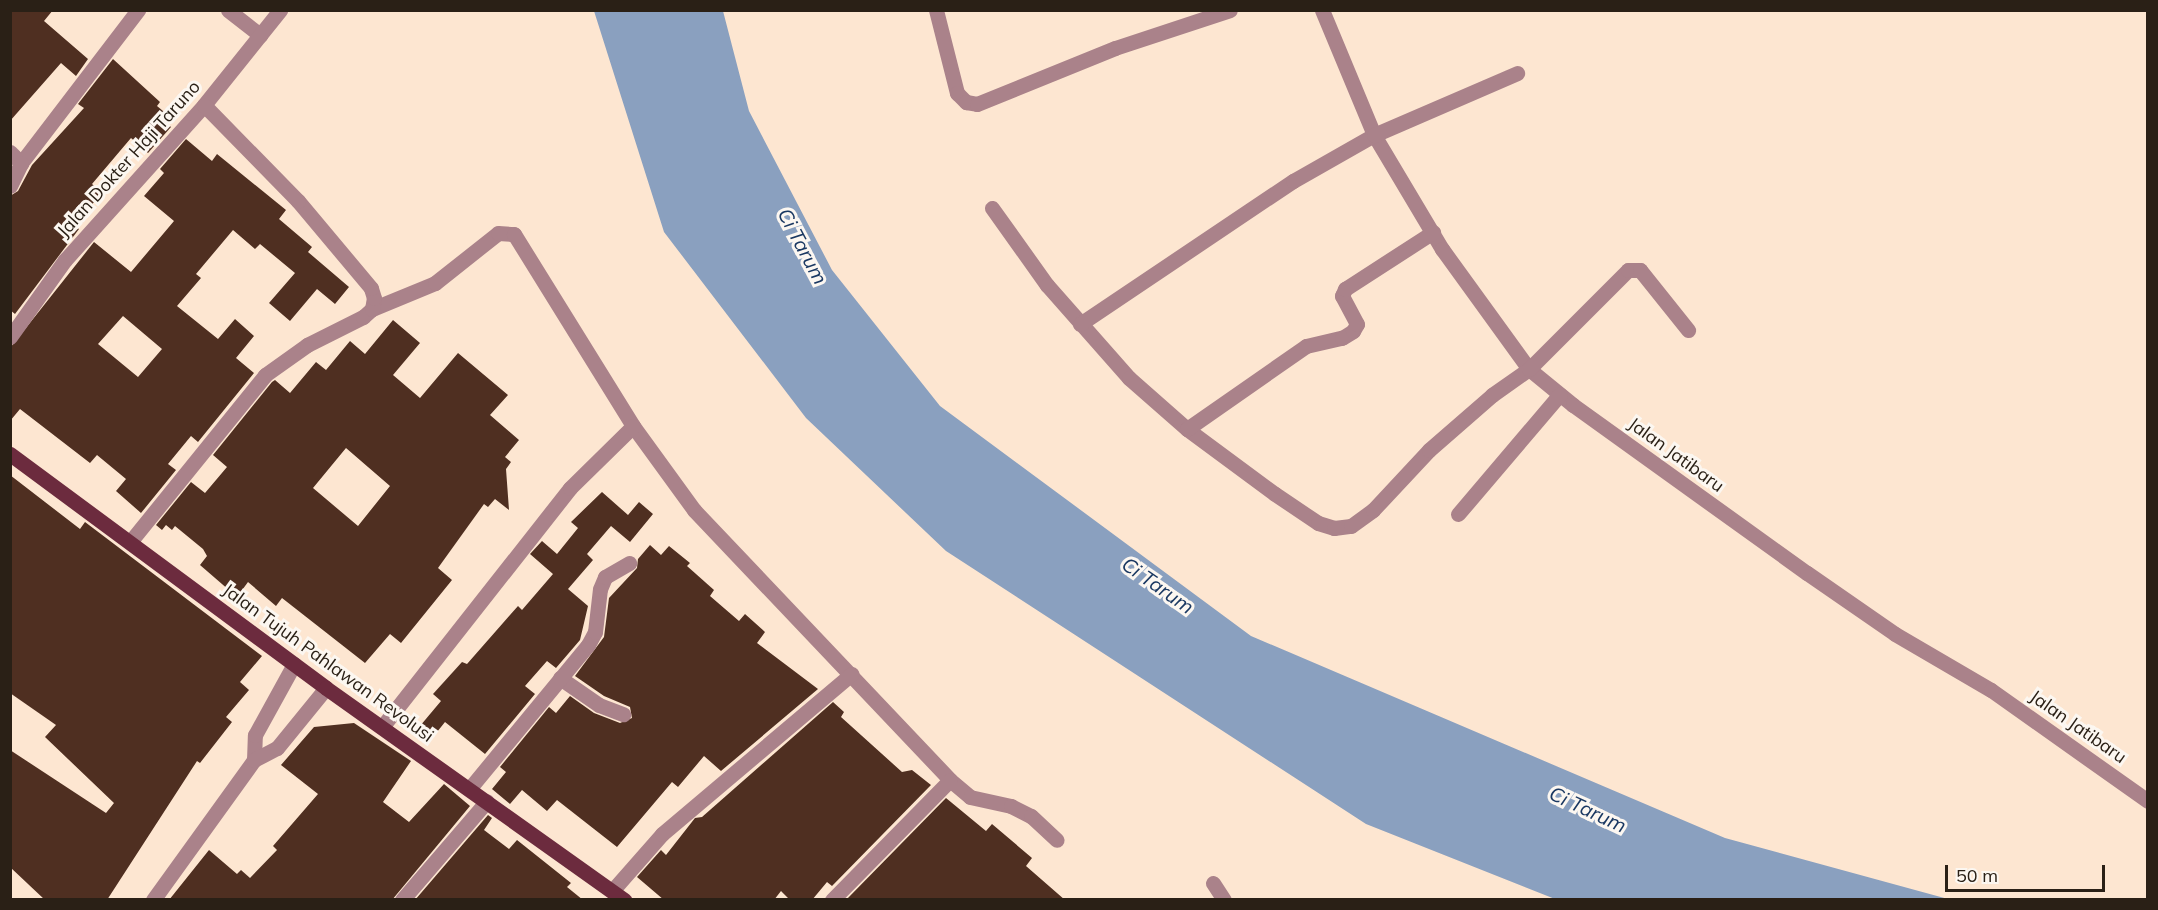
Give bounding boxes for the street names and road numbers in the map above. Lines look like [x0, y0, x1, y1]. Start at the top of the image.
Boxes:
street label: Jalan Dokter Haji Taruno [53, 76, 205, 242]
street label: Jalan Jatibaru [1624, 413, 1728, 497]
street label: Jalan Tujuh Pahlawan Revolusi [218, 579, 438, 747]
street label: Jalan Jatibaru [2026, 686, 2130, 768]

